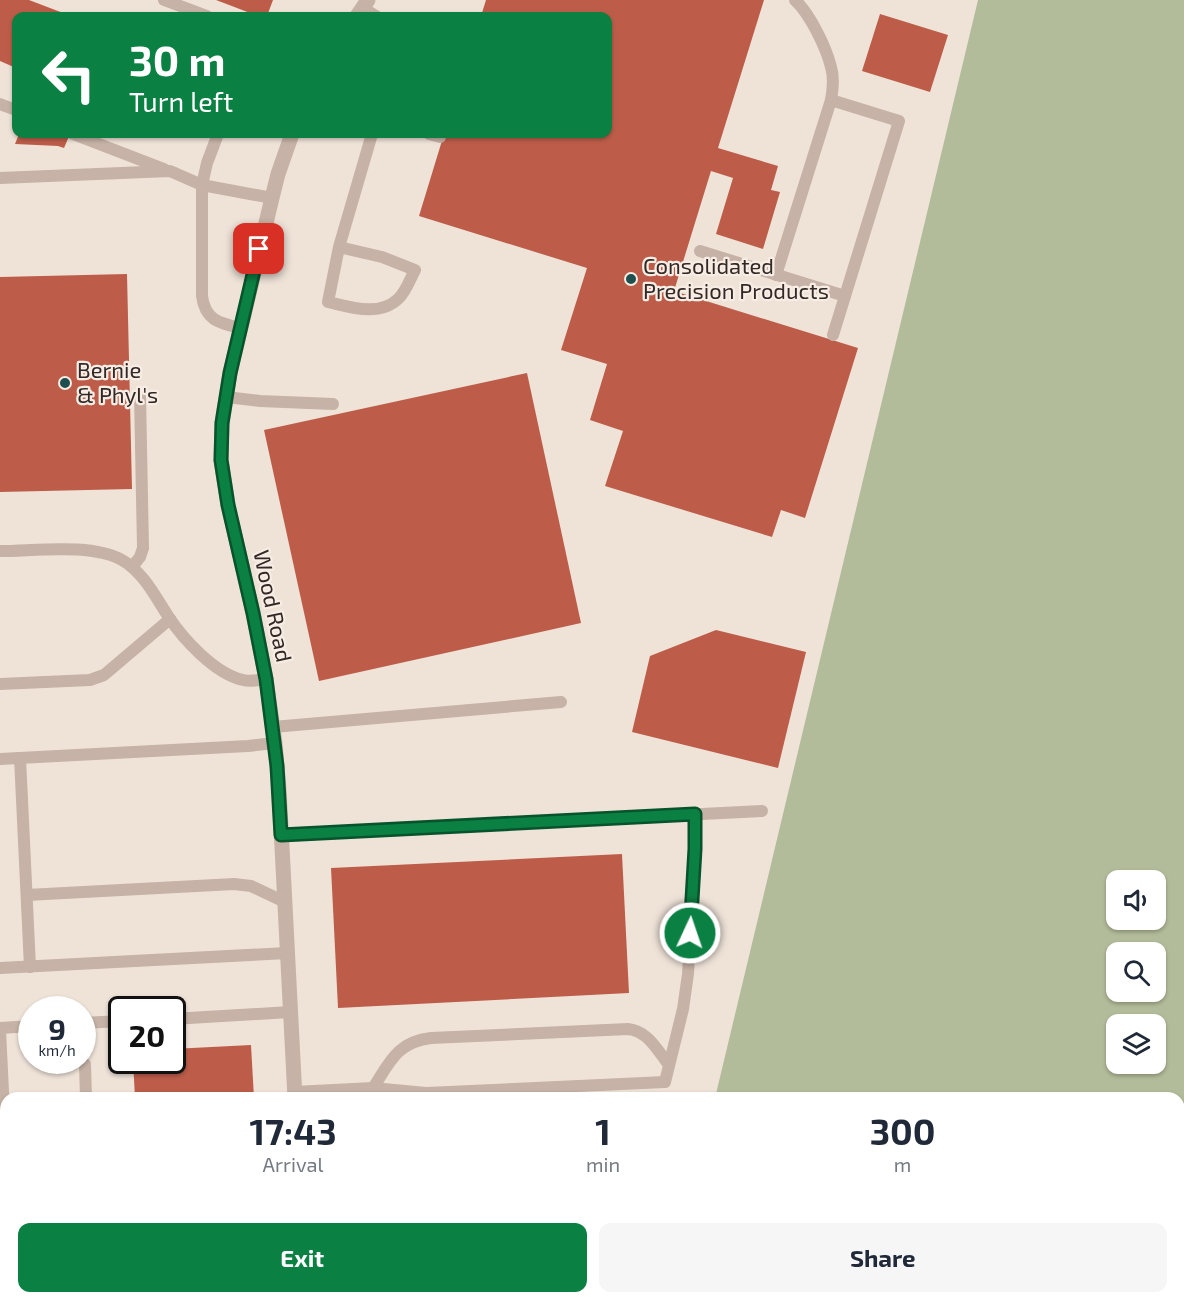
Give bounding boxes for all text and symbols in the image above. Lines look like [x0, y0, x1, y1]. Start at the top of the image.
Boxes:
text: 30 m [129, 34, 225, 84]
icon: left [30, 36, 108, 114]
text: Turn left [129, 85, 233, 117]
pin [233, 223, 284, 274]
icon: arrive [242, 232, 275, 265]
place label: Consolidated Precision Products [643, 252, 829, 303]
marker: Consolidated Precision Products [624, 272, 638, 286]
place label: Bernie & Phyl's [77, 356, 158, 407]
marker: Bernie & Phyl's [58, 376, 72, 390]
street label: Wood Road [249, 548, 299, 664]
map controls [1106, 870, 1166, 1074]
button: sound [1106, 870, 1166, 930]
position arrow [658, 901, 722, 965]
button: search [1106, 942, 1166, 1002]
speed limit sign: 20 [108, 996, 186, 1074]
text: 9 [48, 1010, 66, 1046]
button: layers [1106, 1014, 1166, 1074]
text: km/h [38, 1041, 76, 1059]
text: 17:43 [249, 1109, 337, 1152]
text: 1 [595, 1109, 611, 1152]
text: 300 [870, 1109, 936, 1152]
text: Arrival [263, 1152, 323, 1176]
text: min [586, 1152, 620, 1176]
text: m [894, 1152, 911, 1176]
button: Exit [18, 1223, 587, 1292]
button: Share [599, 1223, 1167, 1292]

